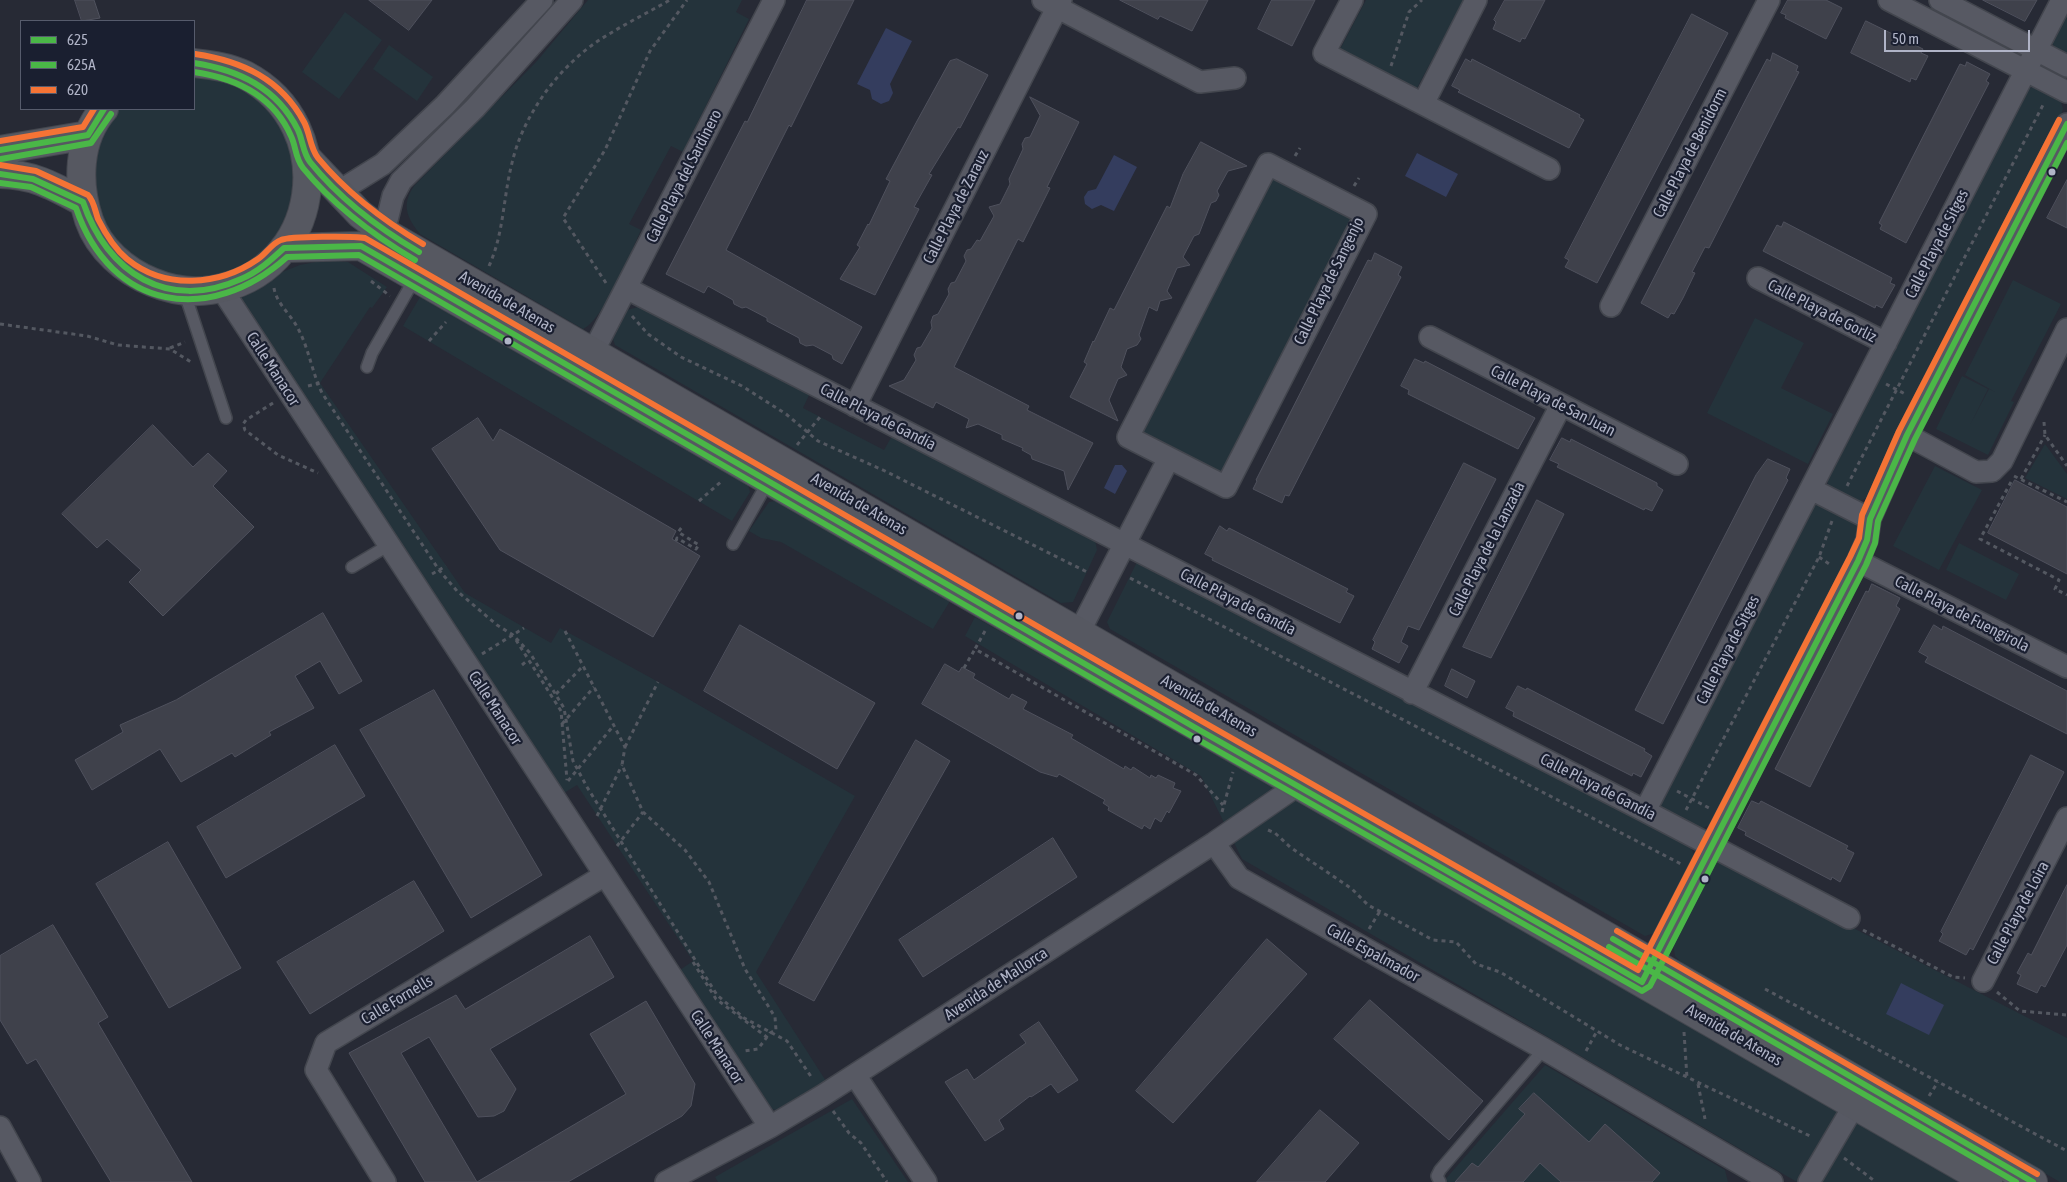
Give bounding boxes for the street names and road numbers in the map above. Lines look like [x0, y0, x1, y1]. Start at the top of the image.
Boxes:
street label: Calle Playa de Benidorm [1649, 85, 1731, 221]
street label: Calle Playa del Sardinero [642, 106, 726, 246]
street label: Calle Playa de Zarauz [919, 147, 993, 267]
street label: Calle Playa de Sitges [1901, 186, 1973, 302]
street label: Calle Playa de Sangenjo [1290, 214, 1368, 348]
street label: Avenida de Atenas [456, 267, 558, 337]
street label: Calle Playa de Gorliz [1764, 275, 1880, 347]
street label: Calle Manacor [242, 329, 304, 409]
street label: Calle Playa de San Juan [1488, 361, 1618, 441]
street label: Calle Playa de Gandía [817, 380, 939, 454]
street label: Avenida de Atenas [808, 469, 910, 539]
street label: Calle Playa de la Lanzada [1445, 478, 1529, 620]
street label: Calle Playa de Gandía [1177, 565, 1299, 639]
street label: Calle Playa de Fuengirola [1891, 572, 2033, 656]
street label: Calle Playa de Sitges [1692, 592, 1764, 708]
street label: Calle Manacor [464, 668, 526, 748]
street label: Avenida de Atenas [1158, 671, 1260, 741]
street label: Calle Playa de Gandía [1537, 750, 1659, 824]
street label: Calle Playa de Loira [1983, 858, 2053, 968]
street label: Calle Espalmador [1323, 920, 1423, 986]
street label: Avenida de Mallorca [941, 943, 1051, 1025]
street label: Calle Fornells [358, 971, 436, 1029]
street label: Avenida de Atenas [1683, 1000, 1785, 1070]
street label: Calle Manacor [686, 1007, 748, 1087]

